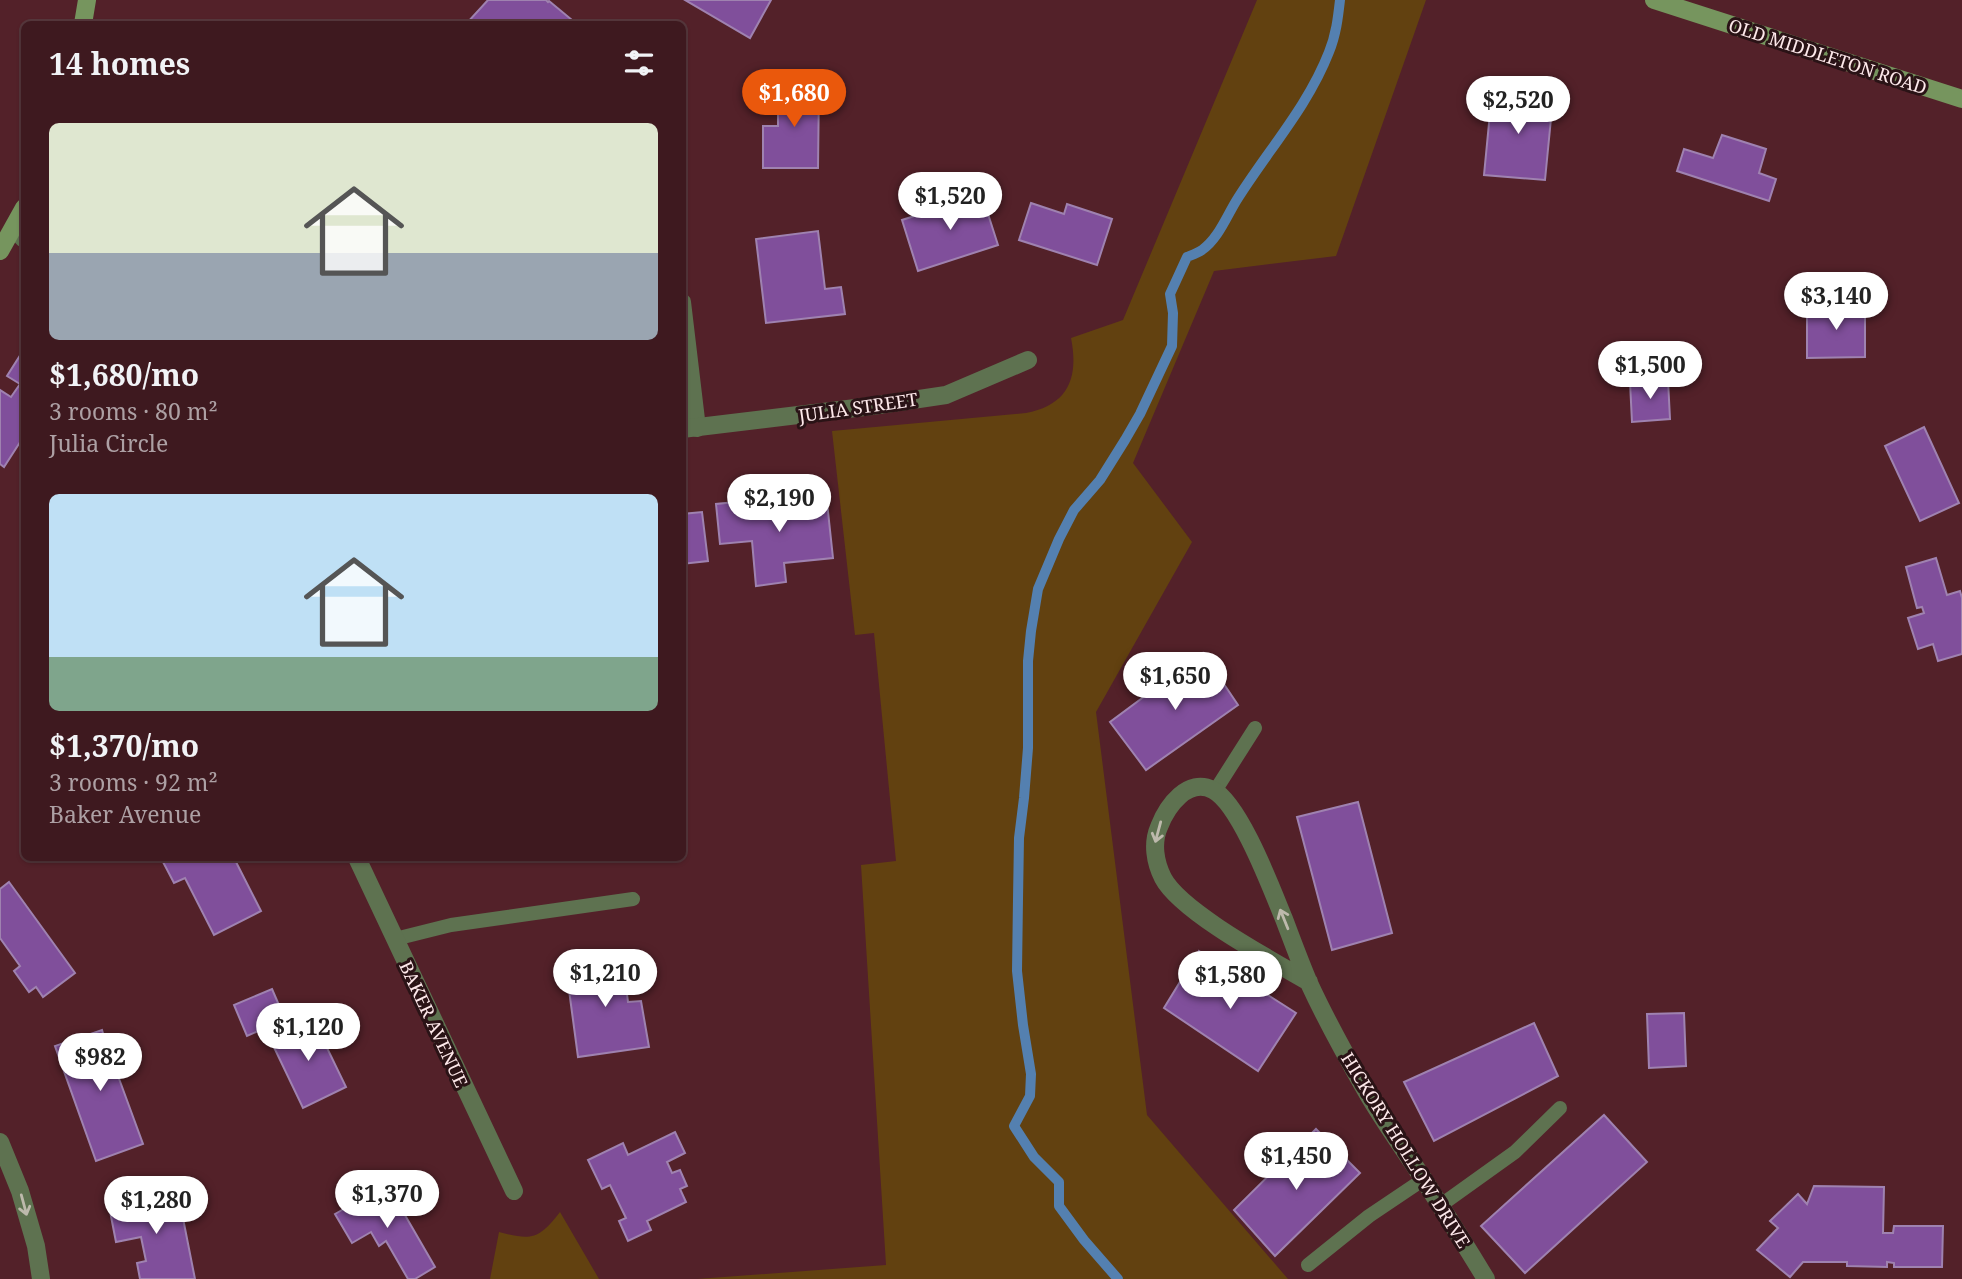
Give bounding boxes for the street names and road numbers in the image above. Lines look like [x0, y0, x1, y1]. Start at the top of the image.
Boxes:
street label: OLD MIDDLETON ROAD [1726, 13, 1930, 99]
street label: JULIA STREET [796, 387, 919, 427]
street label: BAKER AVENUE [394, 957, 474, 1091]
street label: HICKORY HOLLOW DRIVE [1336, 1048, 1476, 1252]

